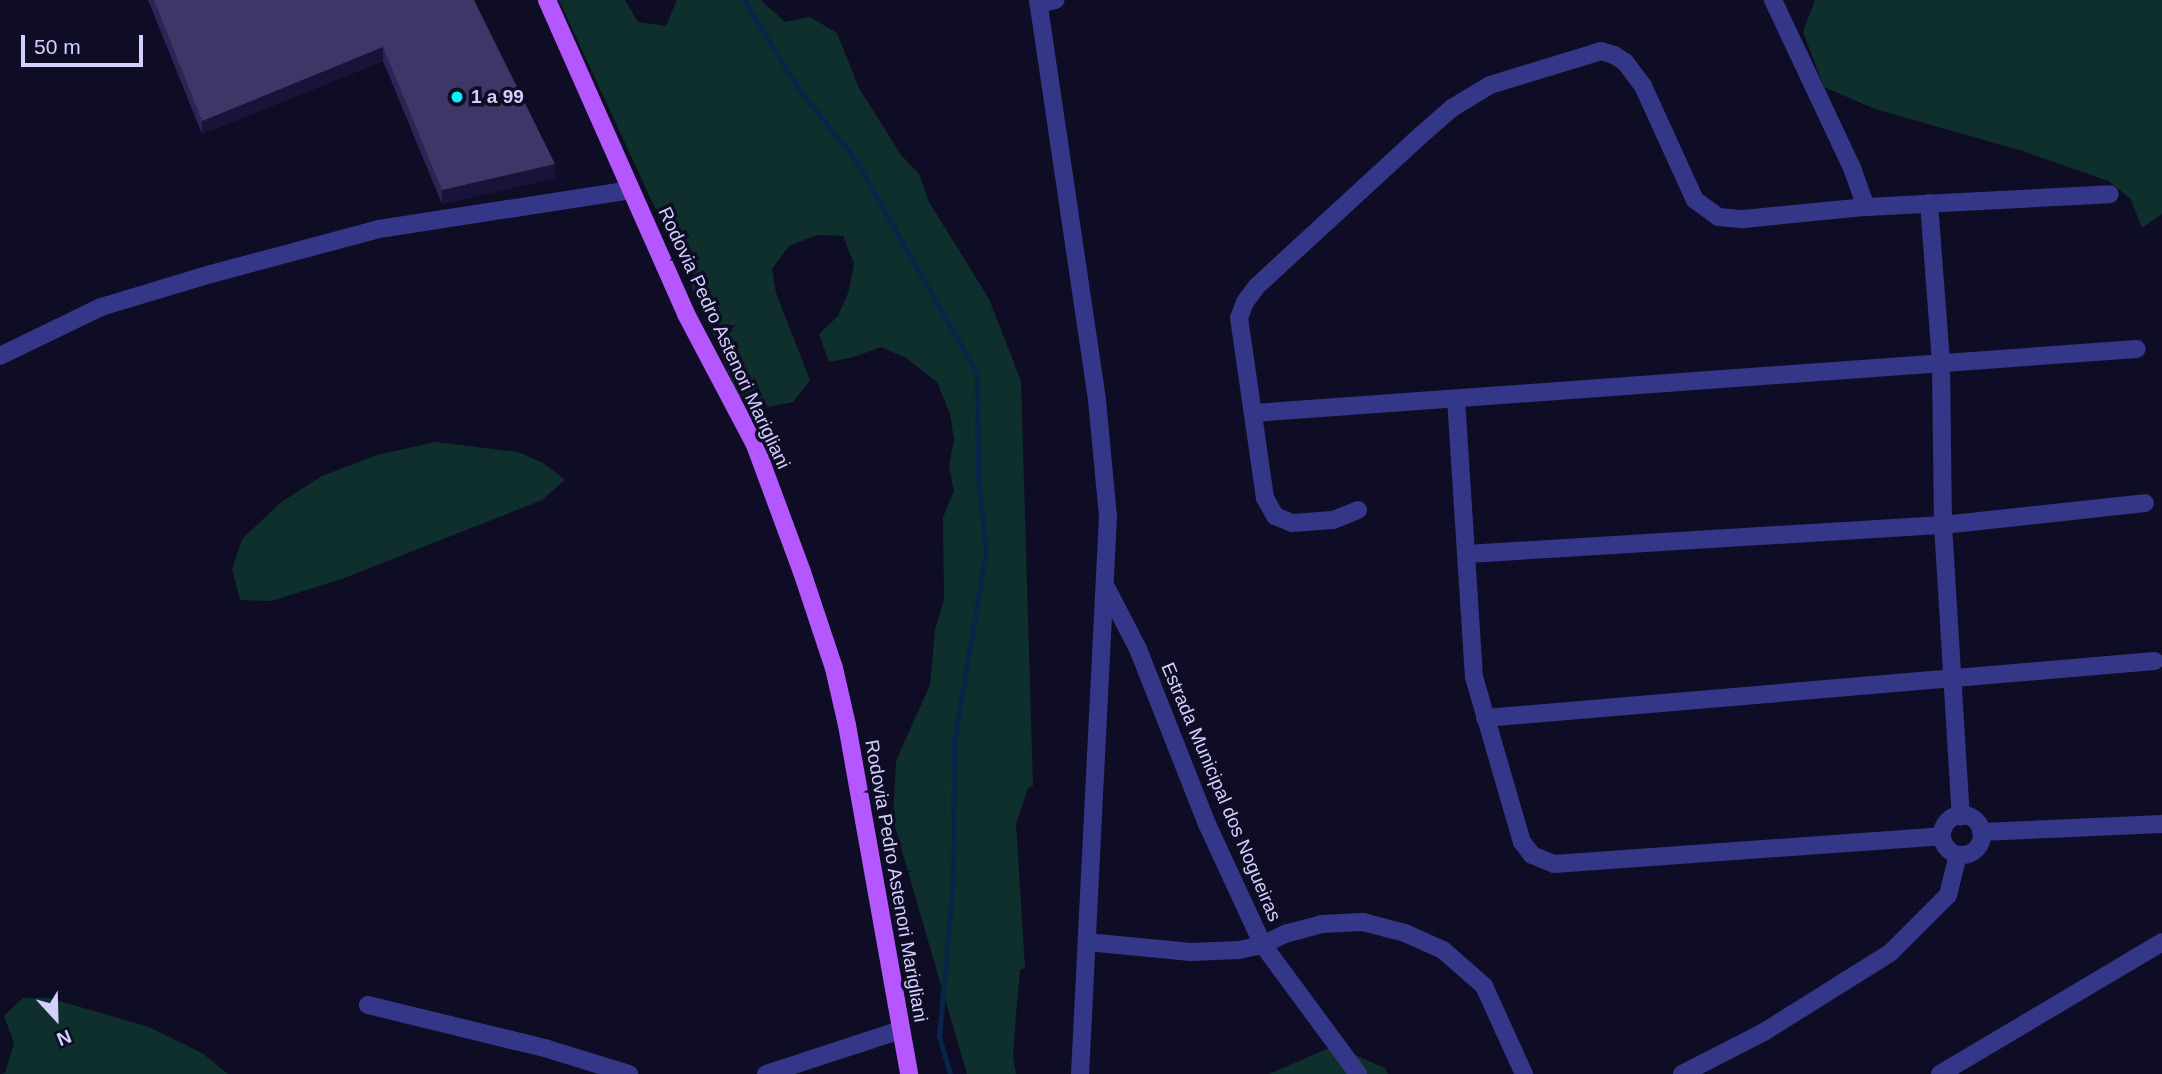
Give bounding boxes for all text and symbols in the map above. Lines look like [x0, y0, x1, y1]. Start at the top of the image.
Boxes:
scale bar [24, 21, 147, 65]
text: 50 m [34, 35, 81, 58]
place label: 1 a 99 [471, 86, 524, 108]
marker: 1 a 99 [449, 89, 465, 105]
street label: Rodovia Pedro Astenori Marigliani [653, 203, 795, 473]
street label: Estrada Municipal dos Nogueiras [1156, 659, 1286, 925]
street label: Rodovia Pedro Astenori Marigliani [860, 738, 932, 1024]
north arrow [21, 983, 91, 1053]
text: N [54, 1026, 74, 1050]

